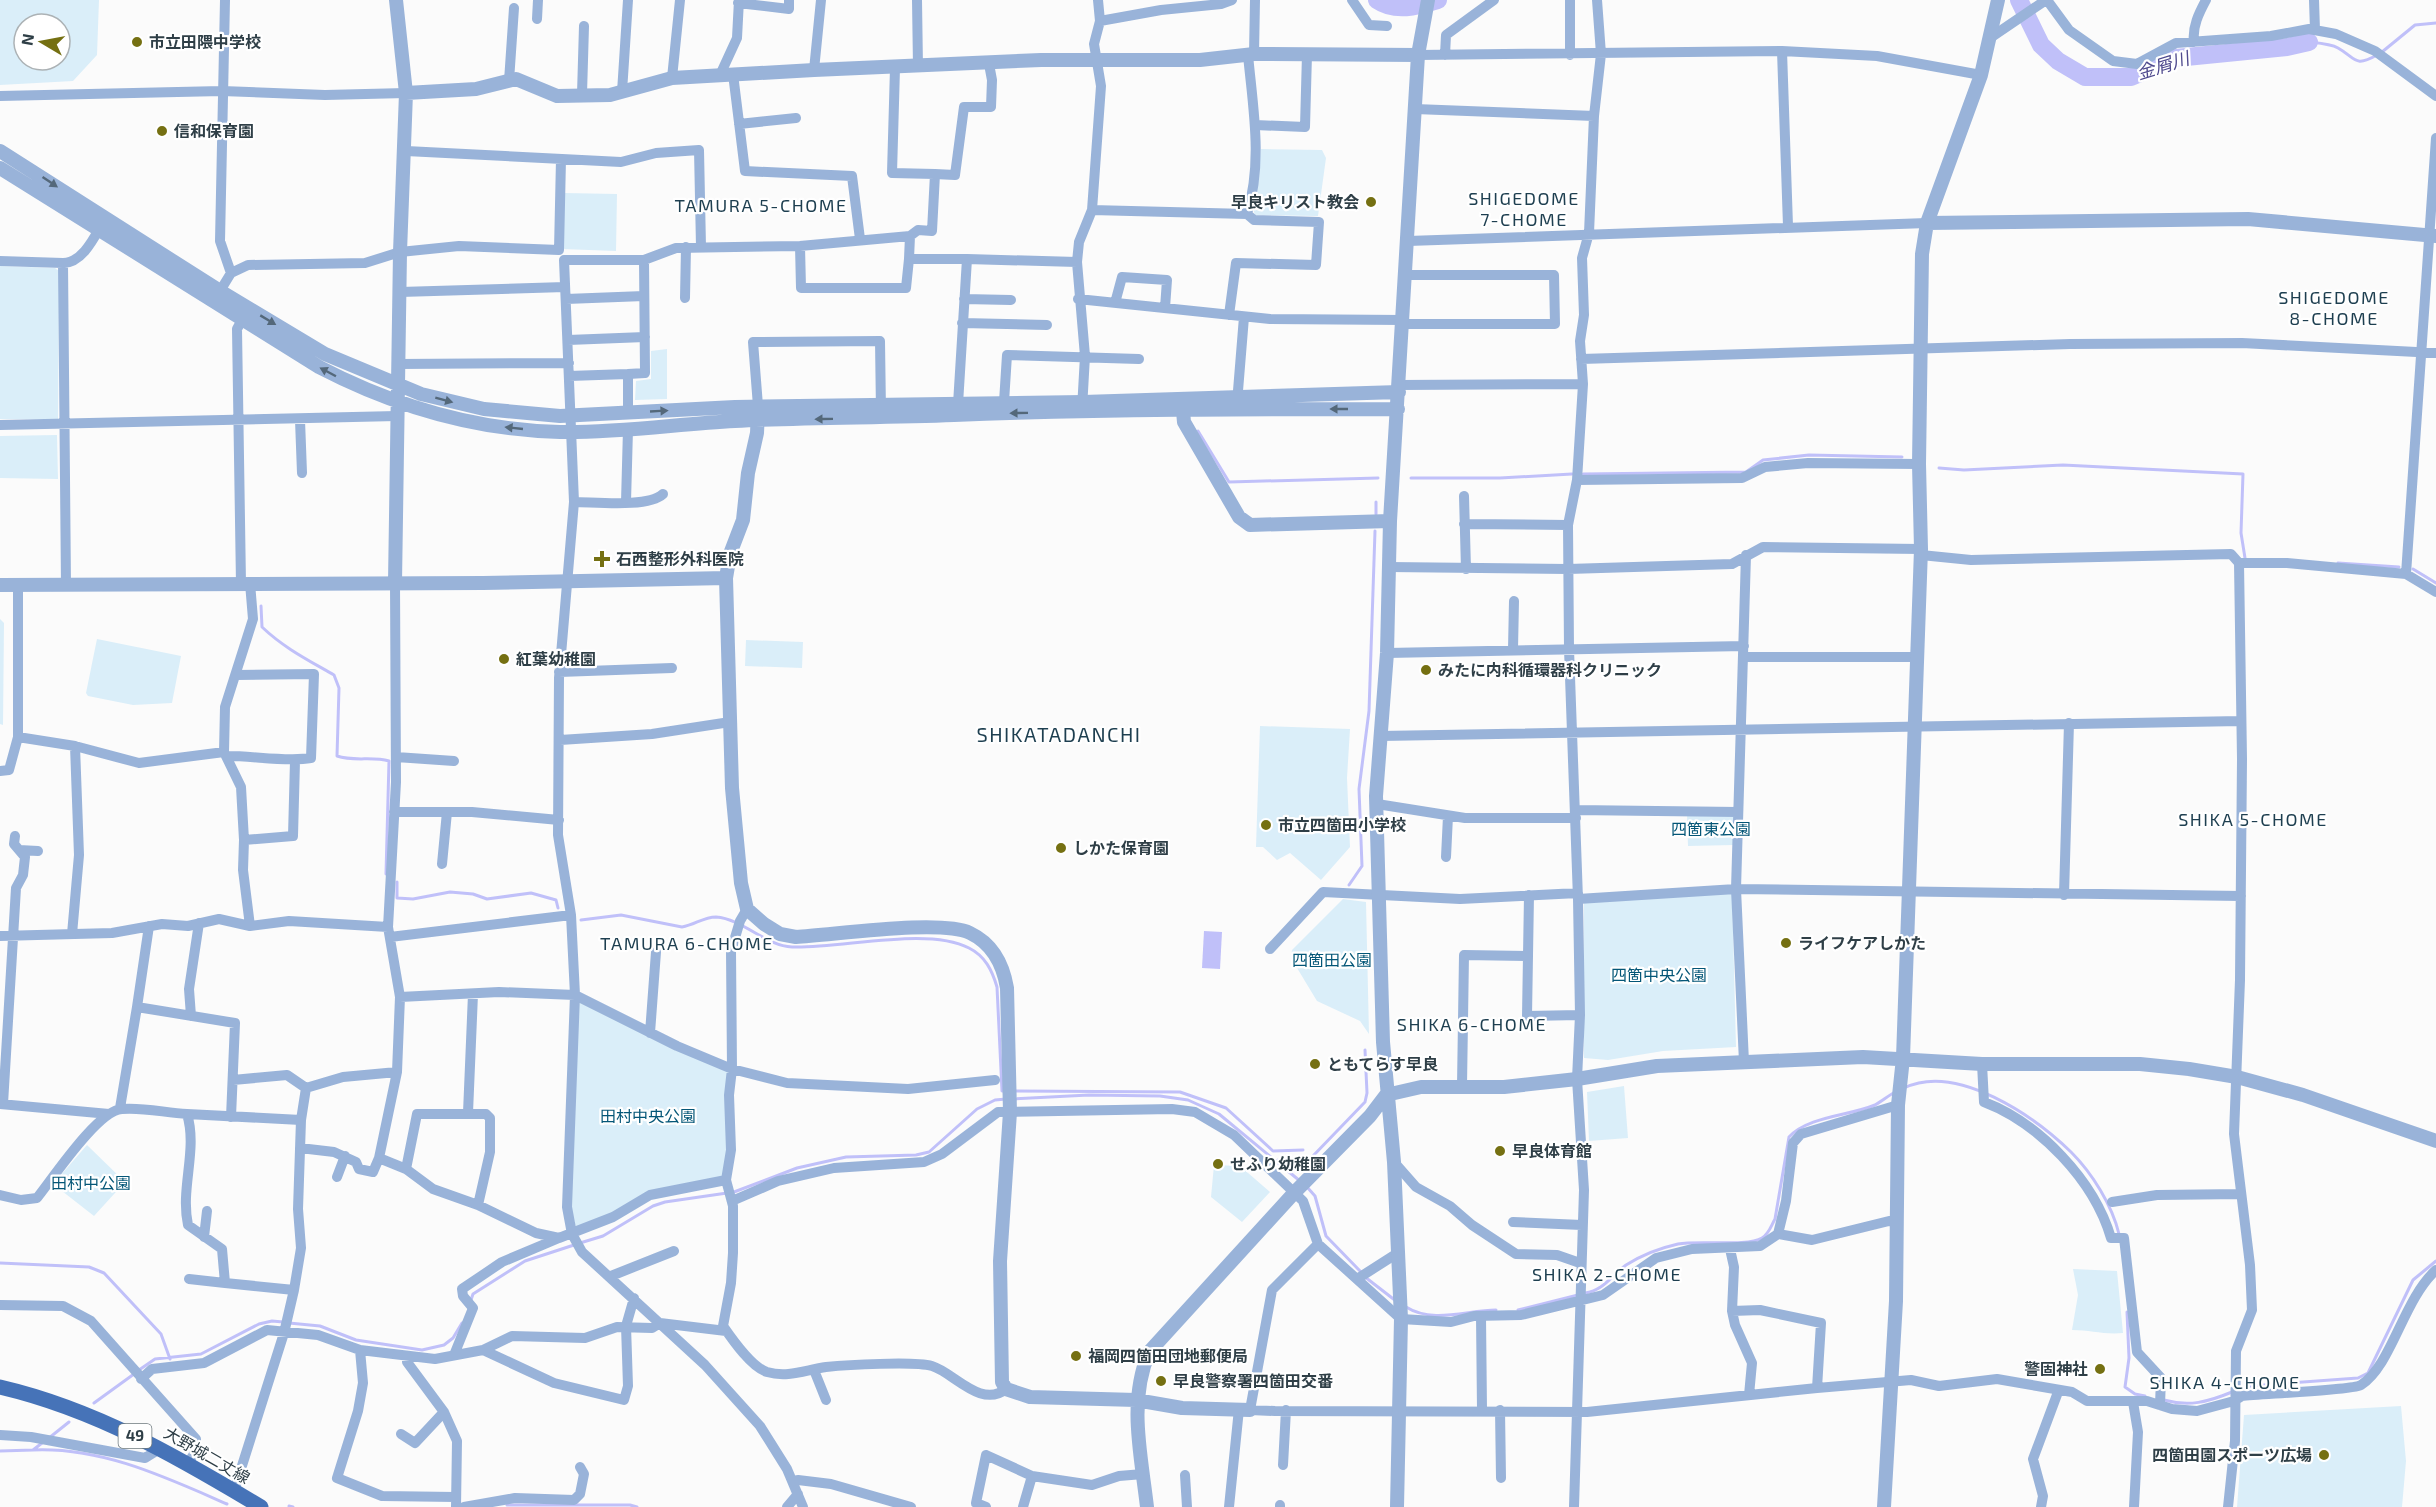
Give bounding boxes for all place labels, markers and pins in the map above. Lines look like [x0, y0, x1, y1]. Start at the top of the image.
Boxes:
place label: 市立田隈中学校 [149, 32, 261, 51]
marker: 市立田隈中学校 [130, 35, 144, 49]
place label: 信和保育園 [173, 121, 254, 140]
marker: 信和保育園 [155, 124, 169, 138]
place label: 早良キリスト教会 [1231, 192, 1359, 211]
marker: 早良キリスト教会 [1364, 195, 1378, 209]
place label: 石西整形外科医院 [616, 549, 744, 568]
marker: 石西整形外科医院 [593, 550, 611, 568]
place label: 紅葉幼稚園 [516, 649, 596, 668]
marker: 紅葉幼稚園 [497, 652, 511, 666]
place label: みたに内科循環器科クリニック [1438, 660, 1662, 679]
marker: みたに内科循環器科クリニック [1419, 663, 1433, 677]
place label: 市立四箇田小学校 [1278, 815, 1406, 834]
marker: 市立四箇田小学校 [1259, 818, 1273, 832]
place label: しかた保育園 [1073, 838, 1169, 857]
marker: しかた保育園 [1054, 841, 1068, 855]
place label: ライフケアしかた [1798, 933, 1926, 952]
marker: ライフケアしかた [1779, 936, 1793, 950]
place label: ともてらす早良 [1327, 1054, 1438, 1073]
marker: ともてらす早良 [1308, 1057, 1322, 1071]
place label: 早良体育館 [1512, 1141, 1592, 1160]
marker: 早良体育館 [1493, 1144, 1507, 1158]
place label: せふり幼稚園 [1230, 1154, 1326, 1173]
marker: せふり幼稚園 [1211, 1157, 1225, 1171]
place label: 福岡四箇田団地郵便局 [1088, 1346, 1248, 1365]
marker: 福岡四箇田団地郵便局 [1069, 1349, 1083, 1363]
place label: 警固神社 [2024, 1359, 2088, 1378]
marker: 警固神社 [2093, 1362, 2107, 1376]
place label: 早良警察署四箇田交番 [1173, 1371, 1333, 1390]
marker: 早良警察署四箇田交番 [1154, 1374, 1168, 1388]
place label: 四箇田園スポーツ広場 [2152, 1445, 2312, 1464]
marker: 四箇田園スポーツ広場 [2317, 1448, 2331, 1462]

